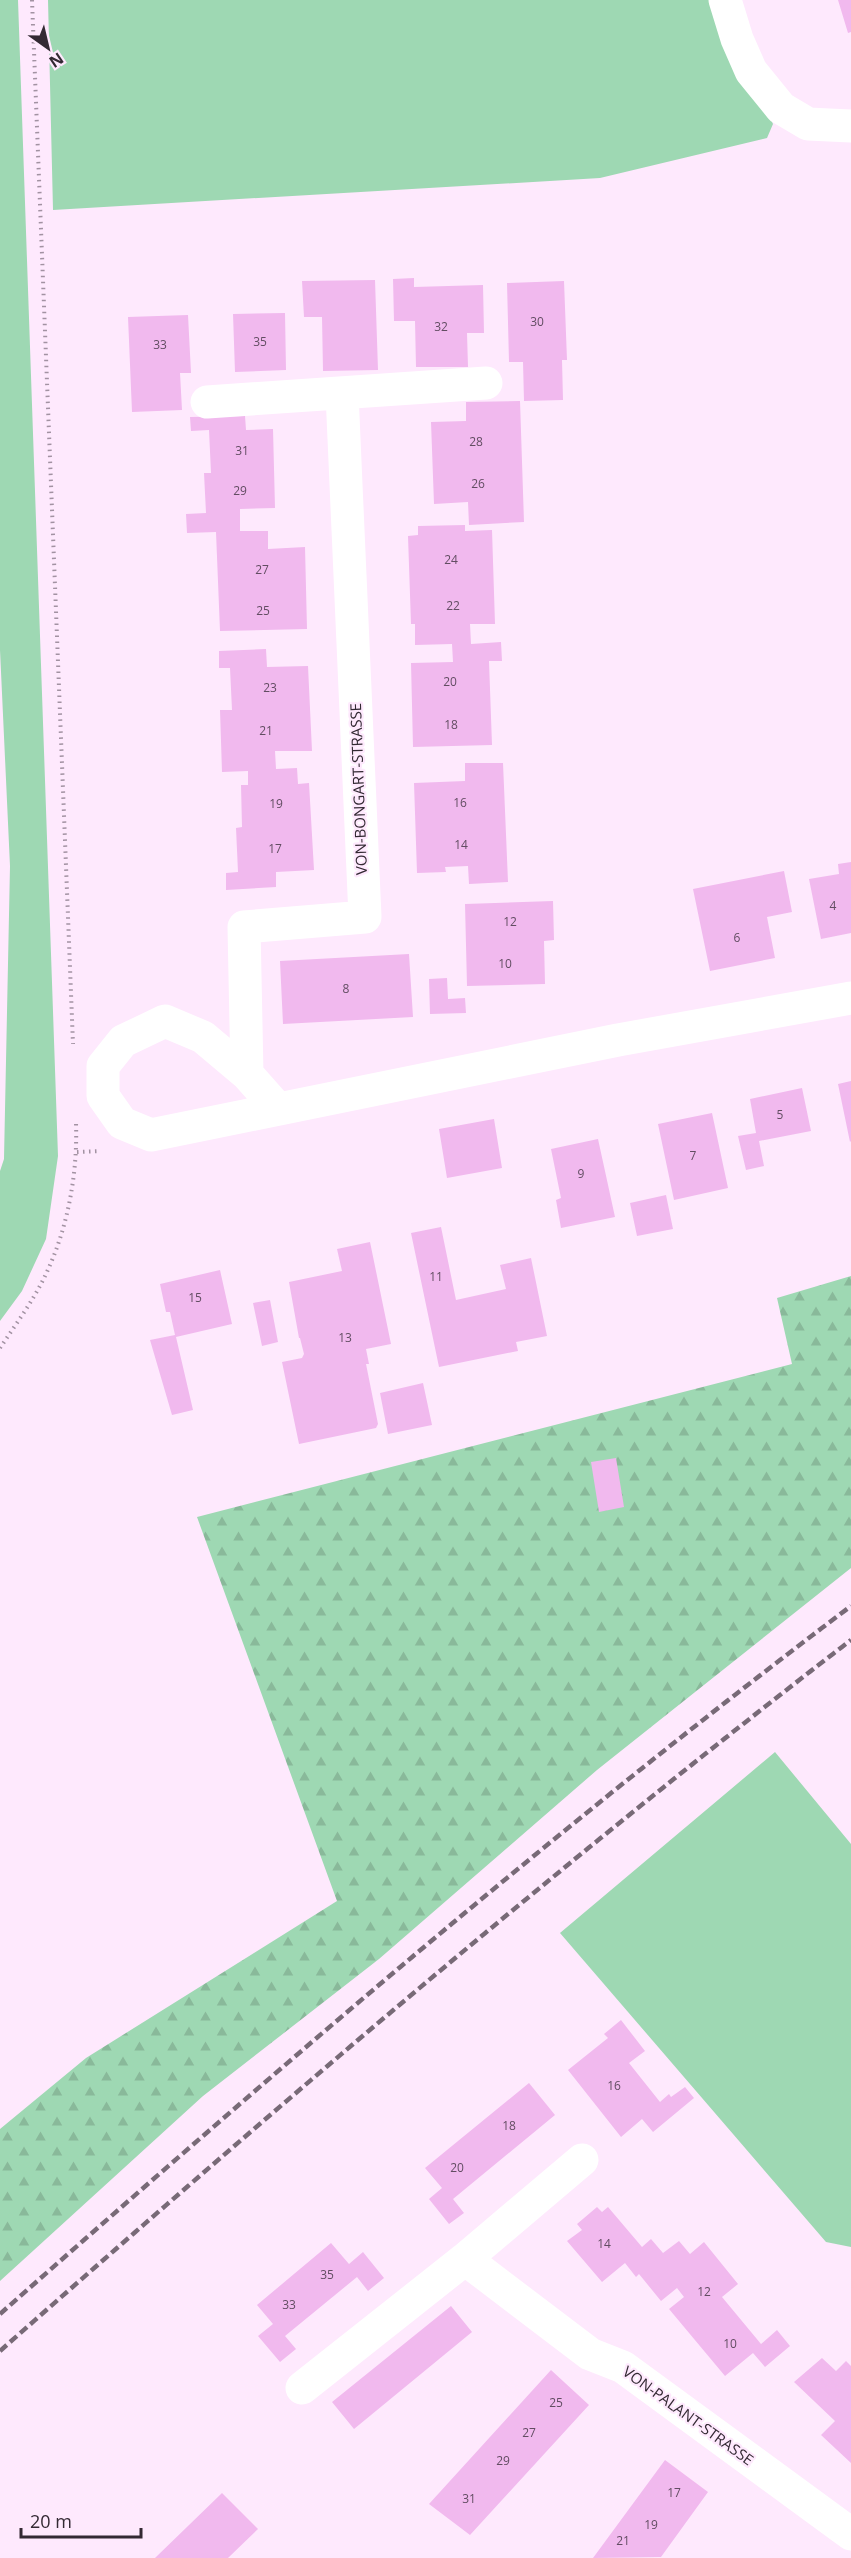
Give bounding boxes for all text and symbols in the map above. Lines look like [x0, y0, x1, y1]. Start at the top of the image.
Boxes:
north arrow [18, 18, 78, 78]
text: N [45, 48, 68, 73]
house number: 30 [530, 313, 544, 330]
house number: 32 [434, 318, 448, 335]
house number: 35 [253, 333, 267, 350]
house number: 33 [153, 336, 167, 353]
house number: 28 [469, 433, 483, 450]
house number: 31 [235, 442, 249, 459]
house number: 26 [471, 475, 485, 492]
house number: 29 [233, 482, 247, 499]
house number: 24 [444, 551, 458, 568]
house number: 27 [255, 561, 269, 578]
house number: 22 [446, 597, 460, 614]
house number: 25 [256, 602, 270, 619]
house number: 20 [443, 673, 457, 690]
house number: 23 [263, 679, 277, 696]
street label: VON-BONGART-STRASSE [345, 703, 371, 875]
house number: 18 [444, 716, 458, 733]
house number: 21 [259, 722, 273, 739]
house number: 16 [453, 794, 467, 811]
house number: 19 [269, 795, 283, 812]
house number: 14 [454, 836, 468, 853]
house number: 17 [268, 840, 282, 857]
house number: 4 [830, 897, 837, 914]
house number: 12 [503, 913, 517, 930]
house number: 6 [734, 929, 741, 946]
house number: 10 [498, 955, 512, 972]
house number: 8 [343, 980, 350, 997]
house number: 5 [777, 1106, 784, 1123]
house number: 7 [690, 1147, 697, 1164]
house number: 9 [578, 1165, 585, 1182]
house number: 11 [429, 1268, 443, 1285]
house number: 15 [188, 1289, 202, 1306]
house number: 13 [338, 1329, 352, 1346]
house number: 16 [607, 2077, 621, 2094]
house number: 18 [502, 2117, 516, 2134]
house number: 20 [450, 2159, 464, 2176]
house number: 14 [597, 2235, 611, 2252]
house number: 35 [320, 2266, 334, 2283]
house number: 12 [697, 2283, 711, 2300]
house number: 33 [282, 2296, 296, 2313]
house number: 10 [723, 2335, 737, 2352]
street label: VON-PALANT-STRASSE [619, 2361, 758, 2469]
house number: 25 [549, 2394, 563, 2411]
house number: 27 [522, 2424, 536, 2441]
house number: 29 [496, 2452, 510, 2469]
house number: 17 [667, 2484, 681, 2501]
house number: 31 [462, 2490, 476, 2507]
scale bar [21, 2501, 141, 2539]
text: 20 m [30, 2509, 72, 2533]
house number: 19 [644, 2516, 658, 2533]
house number: 21 [616, 2532, 630, 2549]

